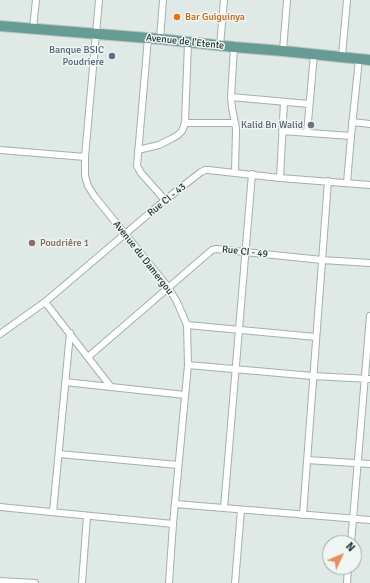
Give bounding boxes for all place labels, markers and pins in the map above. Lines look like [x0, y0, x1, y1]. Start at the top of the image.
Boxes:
place label: Bar Guiguinya [185, 11, 245, 23]
marker: Bar Guiguinya [172, 12, 182, 22]
place label: Banque BSIC Poudriere [49, 44, 104, 68]
marker: Banque BSIC Poudriere [107, 51, 117, 61]
place label: Kalid Bn Walid [241, 119, 303, 131]
marker: Kalid Bn Walid [306, 120, 316, 130]
place label: Poudriêre 1 [40, 237, 89, 249]
marker: Poudriêre 1 [27, 238, 37, 248]

